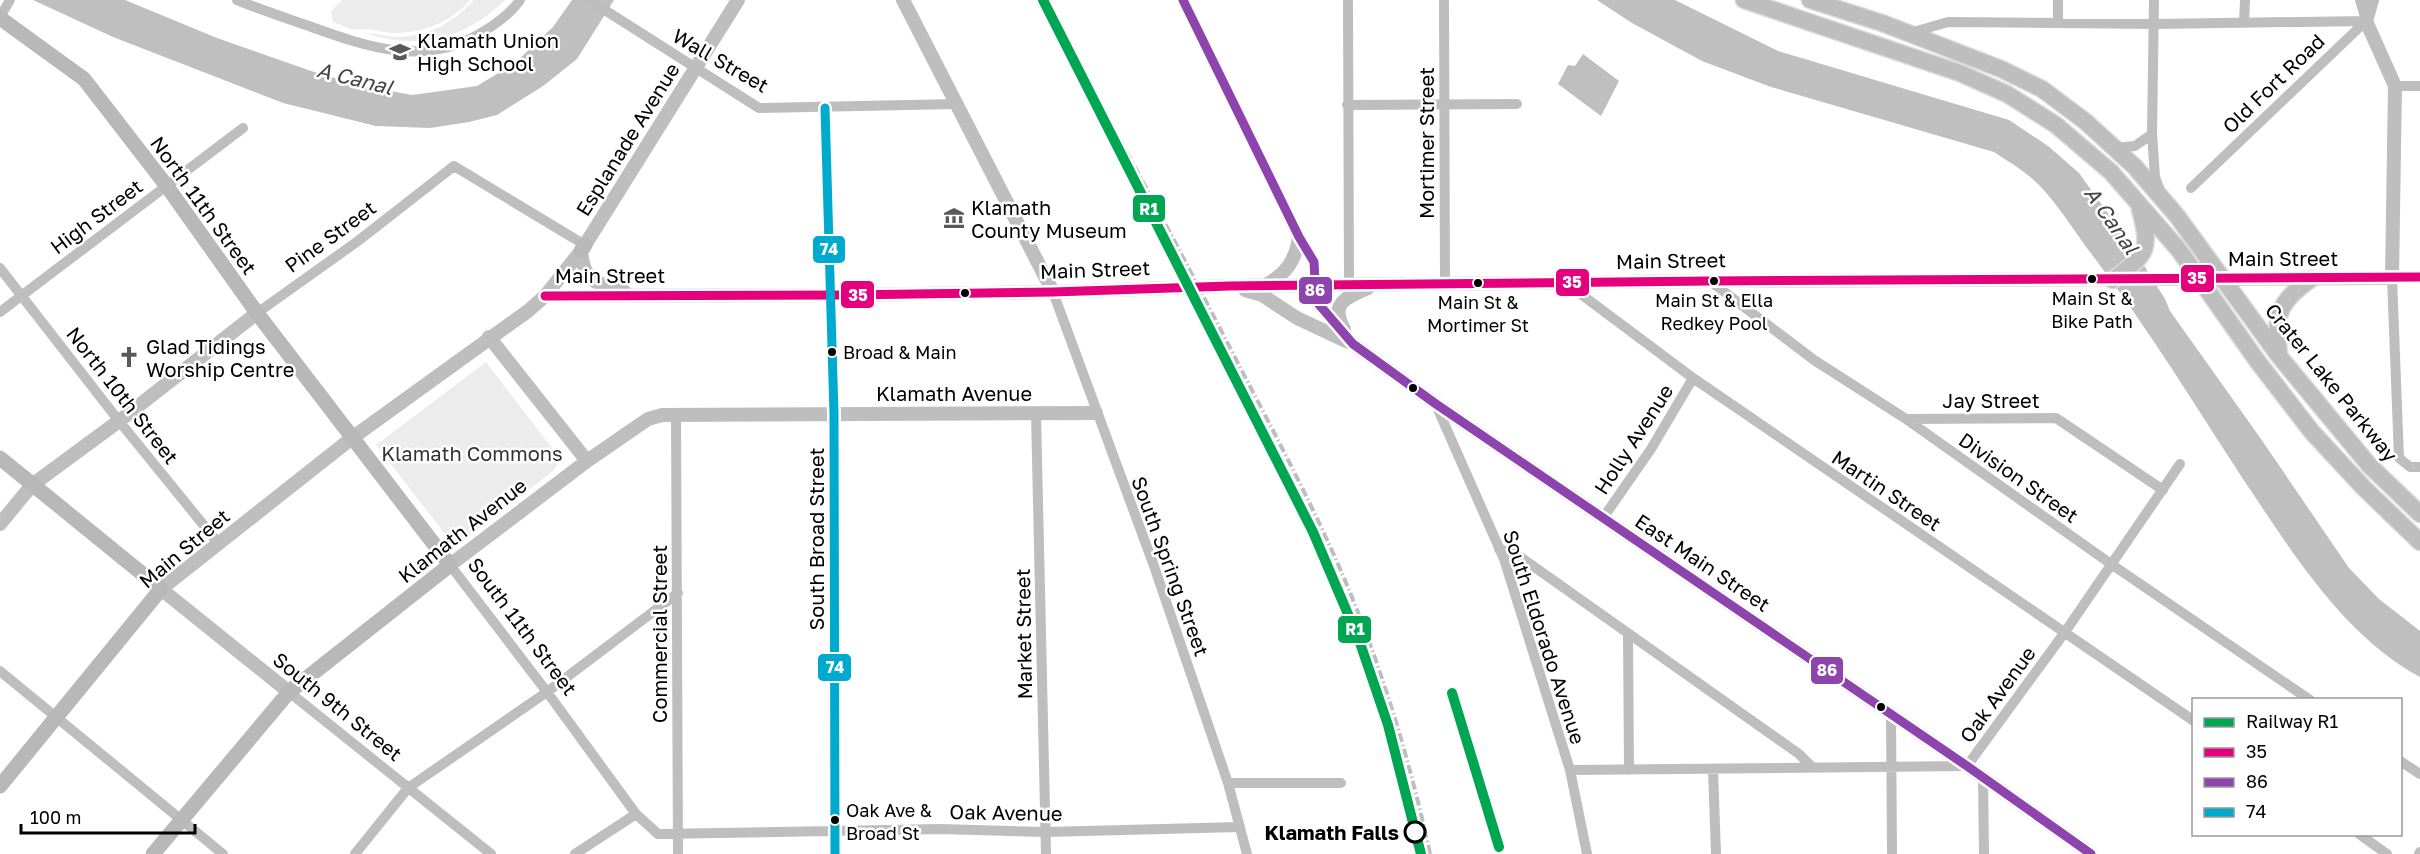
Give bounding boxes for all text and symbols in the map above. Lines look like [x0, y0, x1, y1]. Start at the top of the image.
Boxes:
street label: Wall Street [669, 23, 773, 97]
place label: Klamath Union High School [417, 28, 559, 75]
street label: Old Fort Road [2217, 28, 2329, 138]
school or university icon: Klamath Union High School [388, 40, 412, 64]
water label: A Canal [315, 56, 397, 100]
street label: Esplanade Avenue [570, 58, 684, 220]
street label: Mortimer Street [1414, 67, 1438, 219]
street label: North 11th Street [146, 131, 262, 279]
street label: High Street [45, 174, 147, 258]
water label: A Canal [2079, 181, 2145, 260]
line badge: R1 [1132, 194, 1166, 223]
street label: Pine Street [280, 195, 380, 277]
place label: Klamath County Museum [971, 195, 1127, 242]
text: R1 [1139, 199, 1159, 219]
museum icon: Klamath County Museum [942, 206, 966, 230]
line badge: 74 [812, 235, 846, 264]
text: 74 [820, 239, 838, 259]
street label: Main Street [2228, 246, 2338, 270]
street label: Main Street [1616, 247, 1726, 273]
street label: Main Street [1039, 255, 1151, 283]
street label: Main Street [555, 263, 665, 287]
line badge: 35 [2180, 264, 2215, 293]
line badge: 35 [1555, 268, 1590, 297]
text: 35 [2187, 268, 2207, 288]
text: 35 [1562, 272, 1582, 292]
marker: Main St & Bike Path [2086, 273, 2098, 285]
marker: Main St & Ella Redkey Pool [1708, 275, 1720, 287]
line badge: 86 [1298, 276, 1333, 305]
marker: Main St & Mortimer St [1472, 277, 1484, 289]
line badge: 35 [840, 280, 875, 309]
text: 86 [1305, 280, 1325, 300]
text: 35 [848, 285, 868, 305]
unlabelled marker [959, 287, 971, 299]
place label: Main St & Bike Path [2051, 287, 2133, 332]
place label: Main St & Ella Redkey Pool [1655, 289, 1773, 334]
place label: Main St & Mortimer St [1427, 291, 1529, 336]
street label: Crater Lake Parkway [2261, 298, 2403, 466]
street label: North 10th Street [62, 322, 184, 468]
place label: Glad Tidings Worship Centre [146, 334, 294, 381]
place label: Broad & Main [843, 341, 957, 363]
church icon: Glad Tidings Worship Centre [117, 345, 141, 369]
marker: Broad & Main [826, 346, 838, 358]
street label: Holly Avenue [1589, 379, 1677, 499]
street label: Klamath Avenue [876, 381, 1032, 405]
unlabelled marker [1407, 382, 1419, 394]
street label: Jay Street [1942, 388, 2040, 412]
street label: Division Street [1955, 427, 2083, 527]
park label: Klamath Commons [381, 441, 563, 465]
street label: Martin Street [1828, 445, 1946, 535]
street label: South Broad Street [804, 448, 828, 631]
street label: Klamath Avenue [393, 473, 531, 587]
street label: South Spring Street [1127, 473, 1215, 659]
street label: Main Street [134, 503, 234, 593]
street label: East Main Street [1631, 508, 1775, 616]
street label: South Eldorado Avenue [1499, 527, 1591, 747]
street label: Commercial Street [647, 545, 671, 723]
street label: South 11th Street [463, 552, 583, 700]
street label: Market Street [1010, 568, 1036, 700]
line badge: R1 [1337, 615, 1372, 644]
text: R1 [1345, 619, 1365, 639]
street label: Oak Avenue [1954, 641, 2040, 747]
street label: South 9th Street [269, 647, 407, 765]
line badge: 74 [817, 653, 852, 682]
line badge: 86 [1810, 656, 1844, 685]
text: 74 [826, 657, 844, 677]
text: 86 [1817, 660, 1837, 680]
legend [2192, 698, 2402, 836]
unlabelled marker [1875, 701, 1887, 713]
text: Railway R1 [2246, 710, 2338, 732]
text: 35 [2246, 740, 2267, 762]
text: 86 [2246, 770, 2268, 792]
scale bar [21, 797, 195, 835]
place label: Oak Ave & Broad St [846, 799, 932, 844]
street label: Oak Avenue [949, 799, 1063, 825]
text: 74 [2246, 800, 2267, 822]
text: 100 m [30, 806, 81, 828]
marker: Oak Ave & Broad St [829, 814, 841, 826]
place label: Klamath Falls [1264, 820, 1399, 844]
marker: Klamath Falls [1404, 821, 1426, 843]

